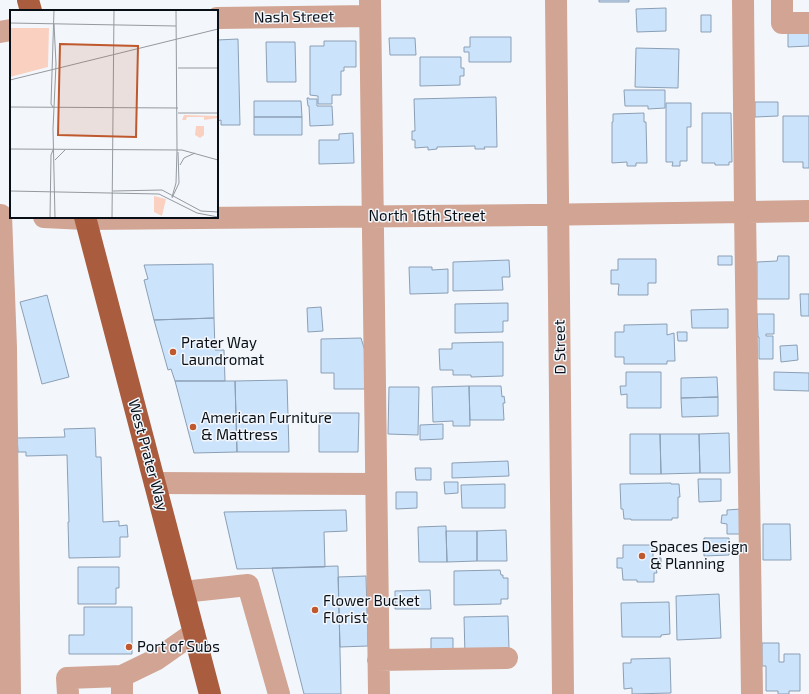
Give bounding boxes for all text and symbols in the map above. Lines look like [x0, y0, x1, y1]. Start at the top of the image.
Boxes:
street label: Nash Street [254, 6, 335, 26]
inset map [10, 10, 218, 218]
street label: North 16th Street [369, 206, 486, 224]
street label: D Street [550, 319, 568, 375]
place label: Prater Way Laundromat [181, 333, 265, 368]
marker: Prater Way Laundromat [168, 347, 178, 357]
street label: West Prater Way [125, 397, 173, 512]
place label: American Furniture & Mattress [201, 408, 332, 443]
marker: American Furniture & Mattress [188, 422, 198, 432]
place label: Spaces Design & Planning [650, 537, 748, 572]
marker: Spaces Design & Planning [637, 551, 647, 561]
place label: Flower Bucket Florist [323, 591, 420, 626]
marker: Flower Bucket Florist [310, 605, 320, 615]
place label: Port of Subs [137, 637, 220, 655]
marker: Port of Subs [124, 642, 134, 652]

